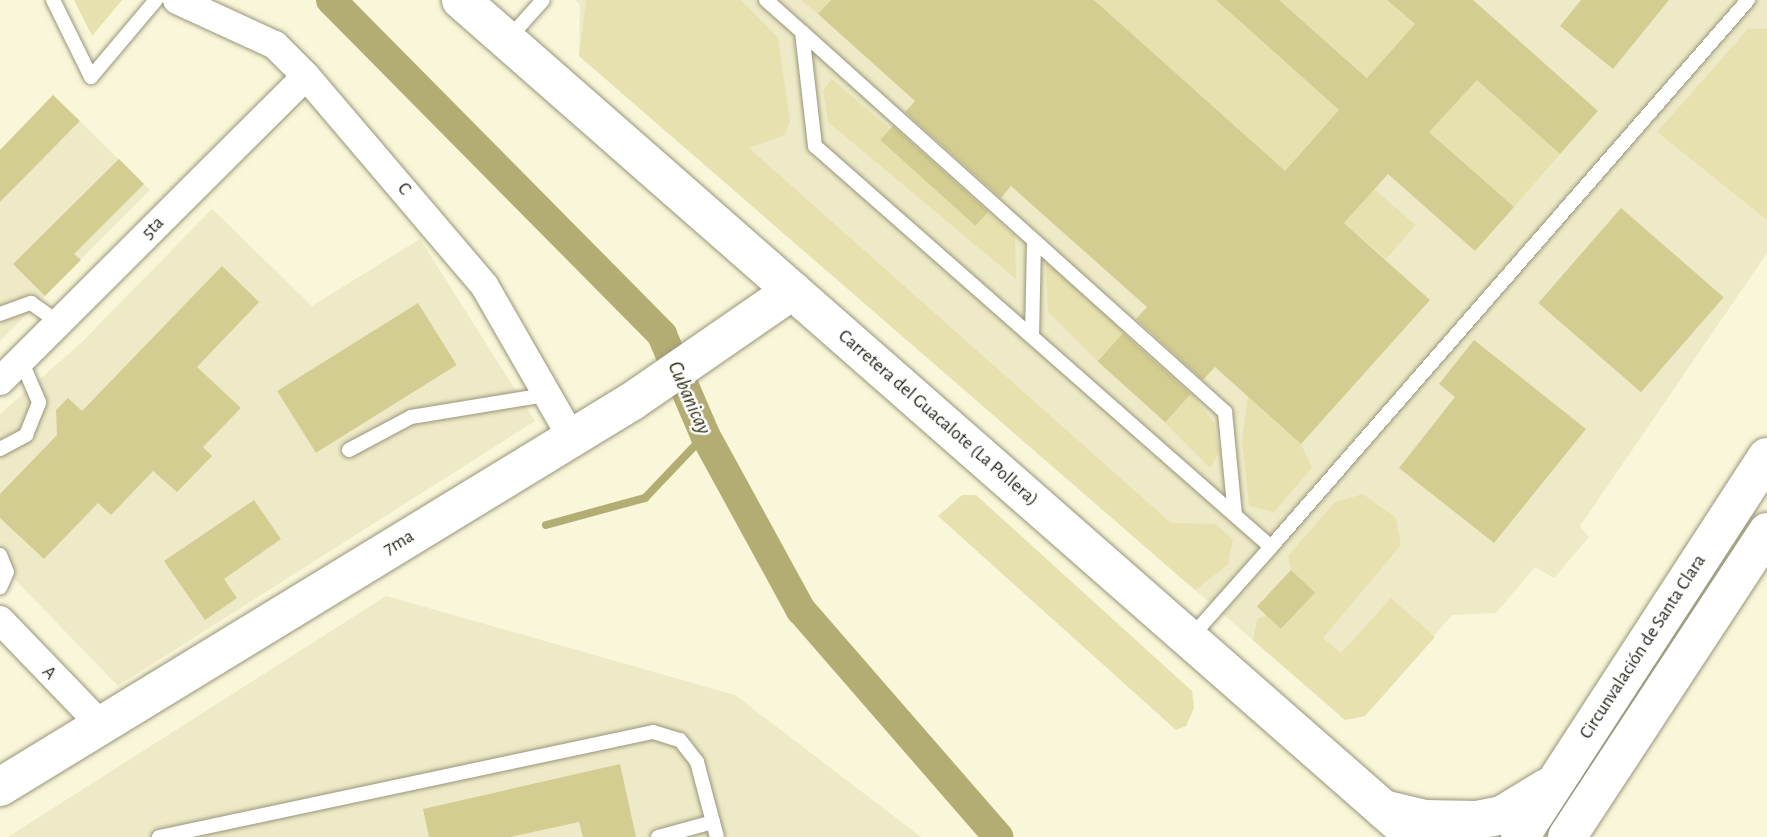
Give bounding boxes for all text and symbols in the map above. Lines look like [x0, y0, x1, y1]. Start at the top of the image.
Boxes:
street label: C [392, 178, 416, 200]
street label: 5ta [137, 212, 169, 244]
street label: Carretera del Guacalote (La Pollera) [833, 325, 1043, 511]
water label: Cubanicay [662, 357, 716, 439]
street label: 7ma [379, 525, 419, 561]
street label: Circunvalación de Santa Clara [1575, 550, 1711, 744]
street label: A [37, 661, 61, 685]

